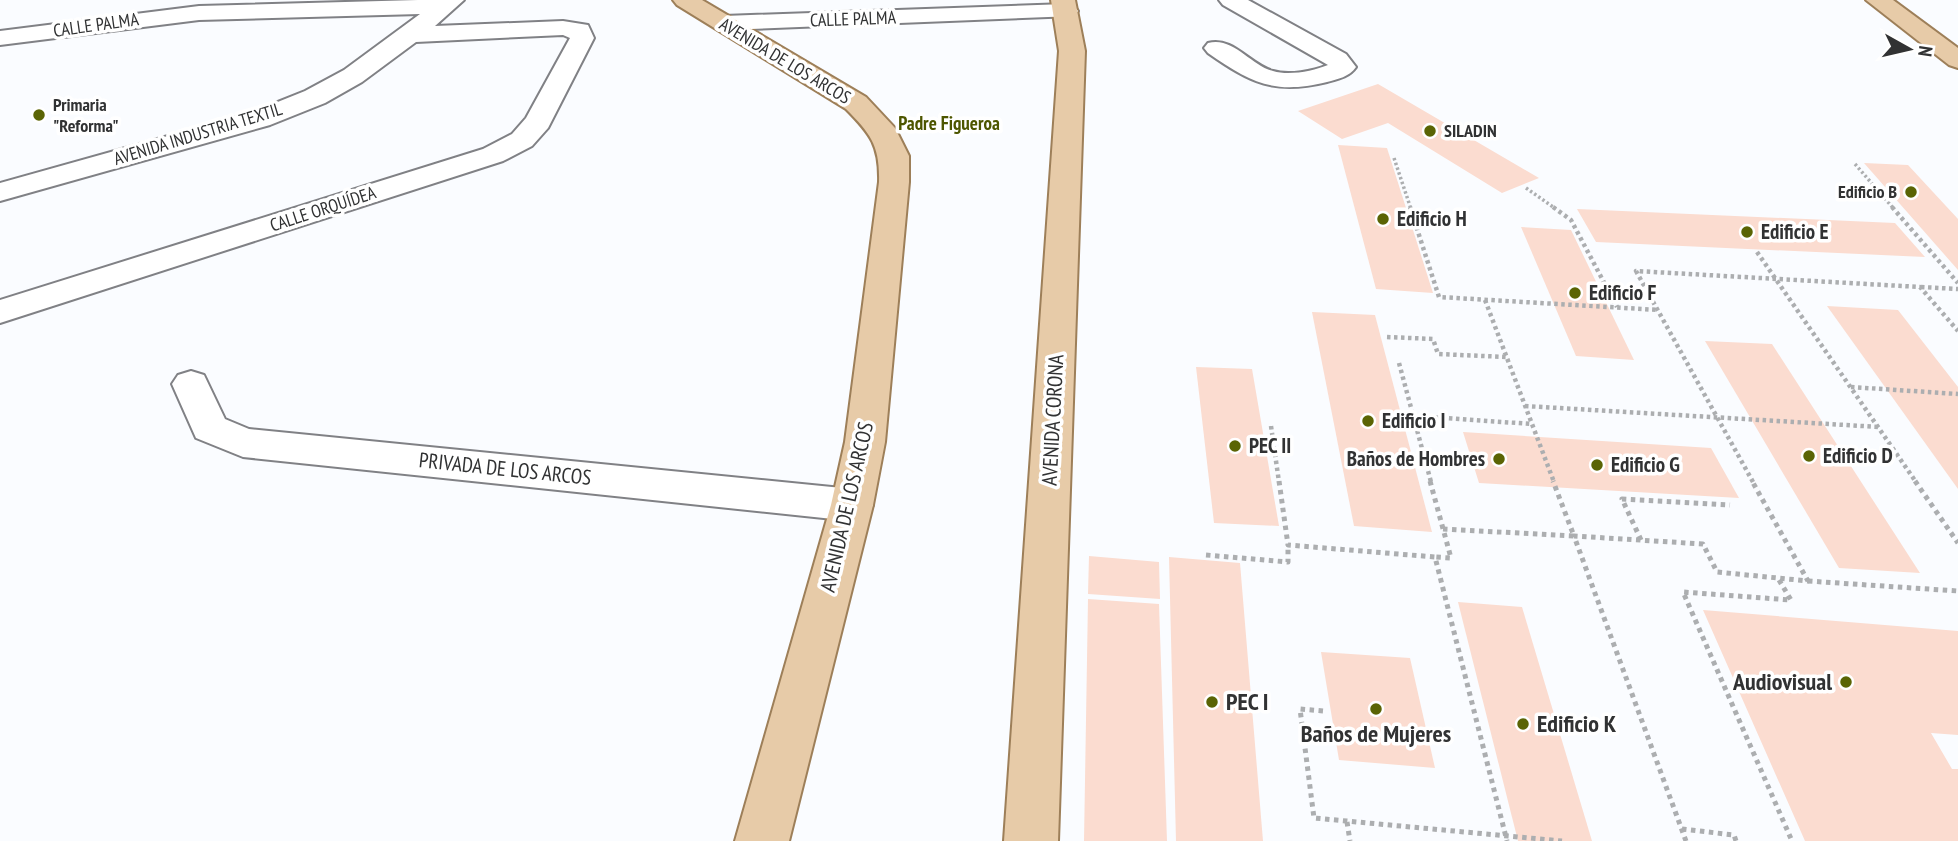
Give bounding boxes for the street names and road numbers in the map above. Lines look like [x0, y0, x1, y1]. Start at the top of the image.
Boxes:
street label: CALLE PALMA [810, 5, 897, 31]
street label: CALLE PALMA [52, 7, 141, 42]
street label: AVENIDA DE LOS ARCOS [715, 12, 855, 109]
street label: AVENIDA INDUSTRIA TEXTIL [111, 97, 285, 170]
street label: CALLE ORQUÍDEA [267, 180, 379, 236]
street label: AVENIDA CORONA [1036, 354, 1069, 486]
street label: AVENIDA DE LOS ARCOS [814, 419, 879, 595]
street label: PRIVADA DE LOS ARCOS [418, 446, 593, 491]

